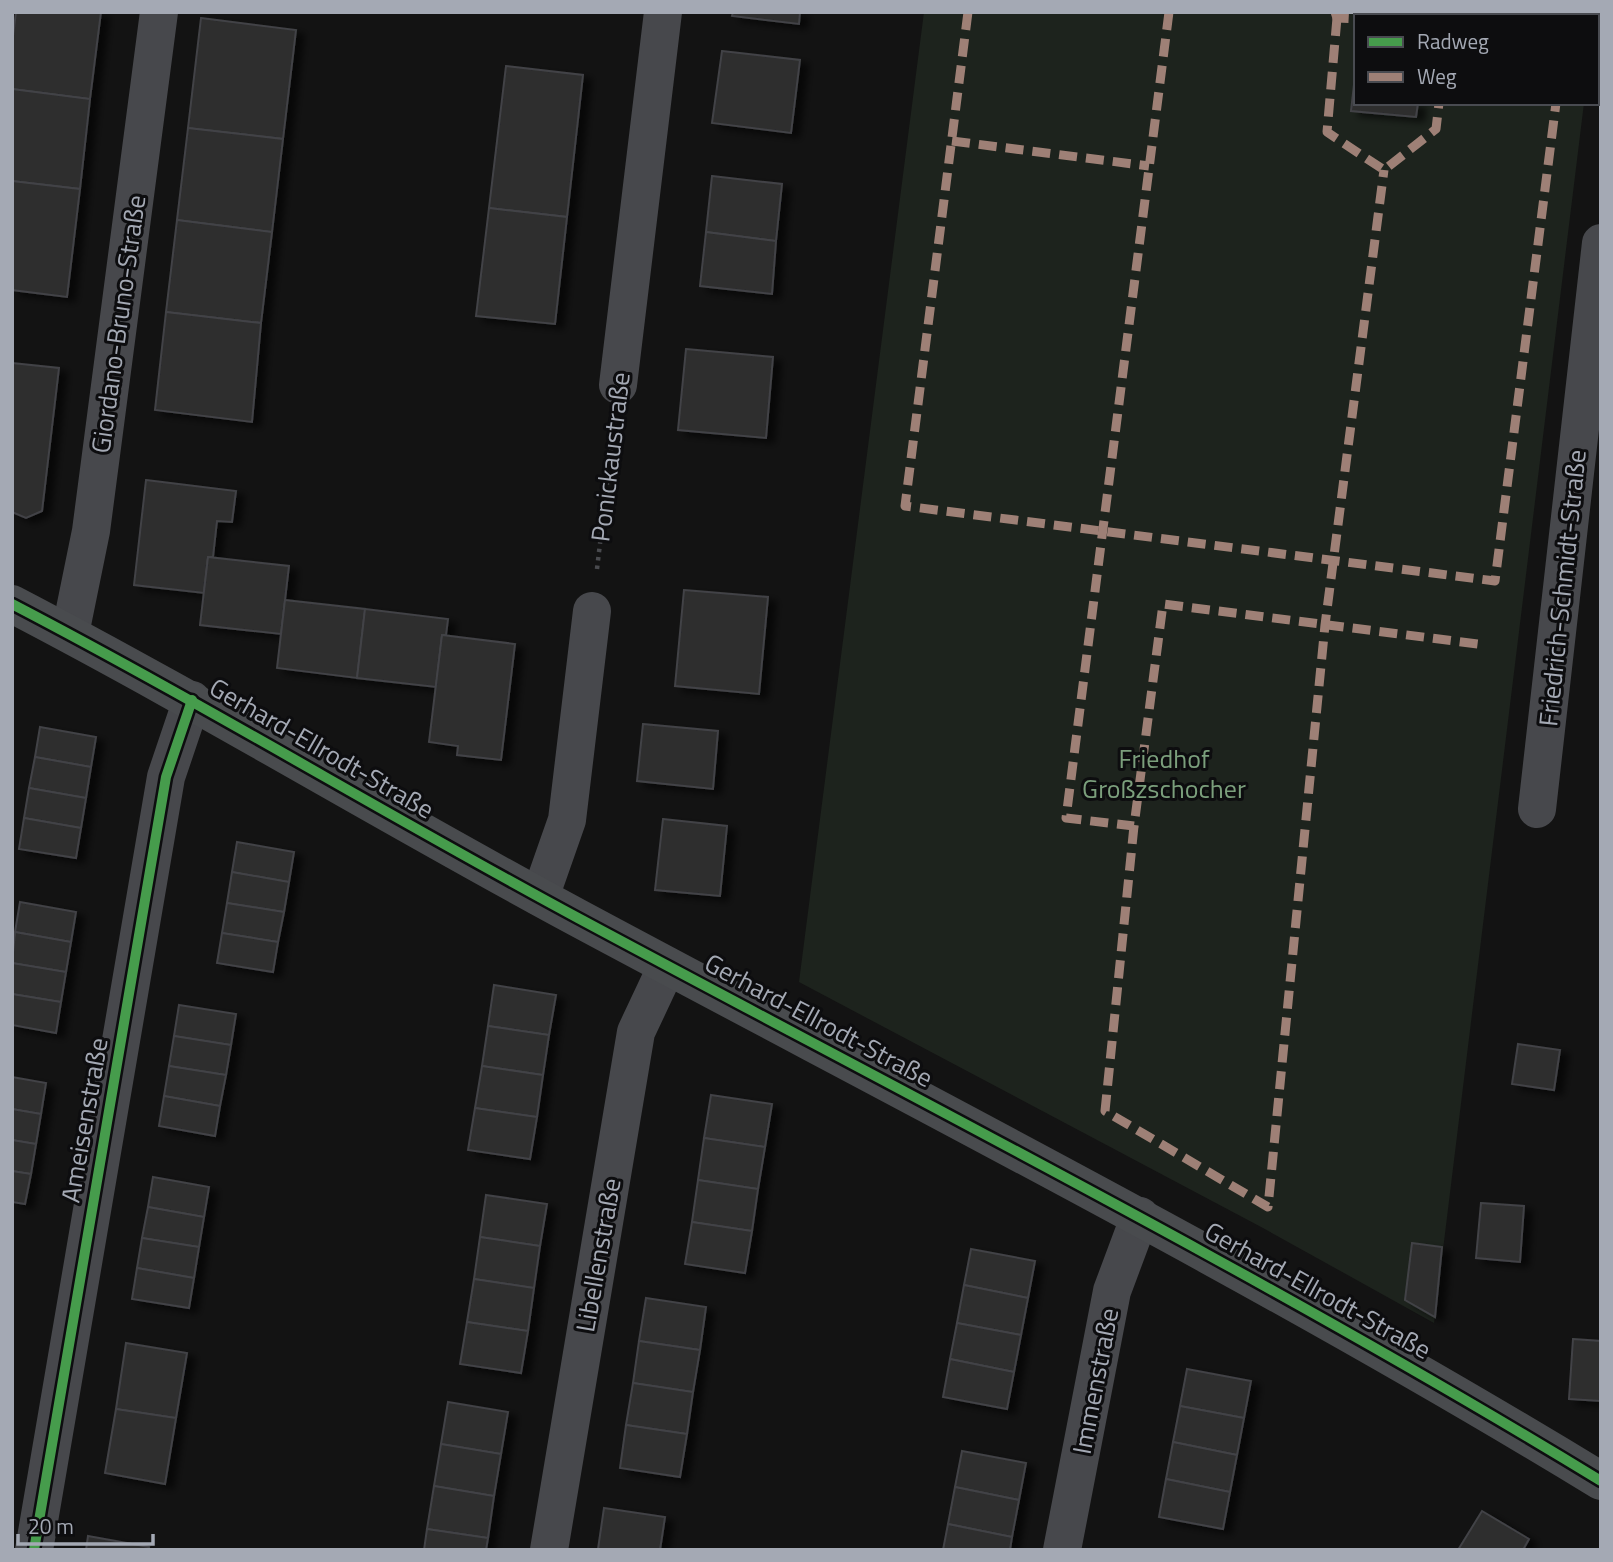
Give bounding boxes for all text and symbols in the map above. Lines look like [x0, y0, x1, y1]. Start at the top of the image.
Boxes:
legend [1354, 14, 1599, 105]
text: Radweg [1417, 25, 1489, 57]
text: Weg [1417, 60, 1457, 92]
street label: Giordano-Bruno-Straße [81, 192, 155, 456]
street label: Ponickaustraße [580, 370, 640, 544]
street label: Friedrich-Schmidt-Straße [1528, 448, 1596, 728]
street label: Gerhard-Ellrodt-Straße [202, 668, 442, 828]
park label: Friedhof Großzschocher [1082, 739, 1246, 808]
street label: Gerhard-Ellrodt-Straße [698, 943, 940, 1097]
street label: Ameisenstraße [50, 1035, 118, 1205]
street label: Libellenstraße [565, 1175, 631, 1335]
street label: Gerhard-Ellrodt-Straße [1198, 1211, 1438, 1369]
street label: Immenstraße [1062, 1305, 1128, 1457]
scale bar [18, 1502, 152, 1546]
text: 20 m [28, 1510, 74, 1542]

